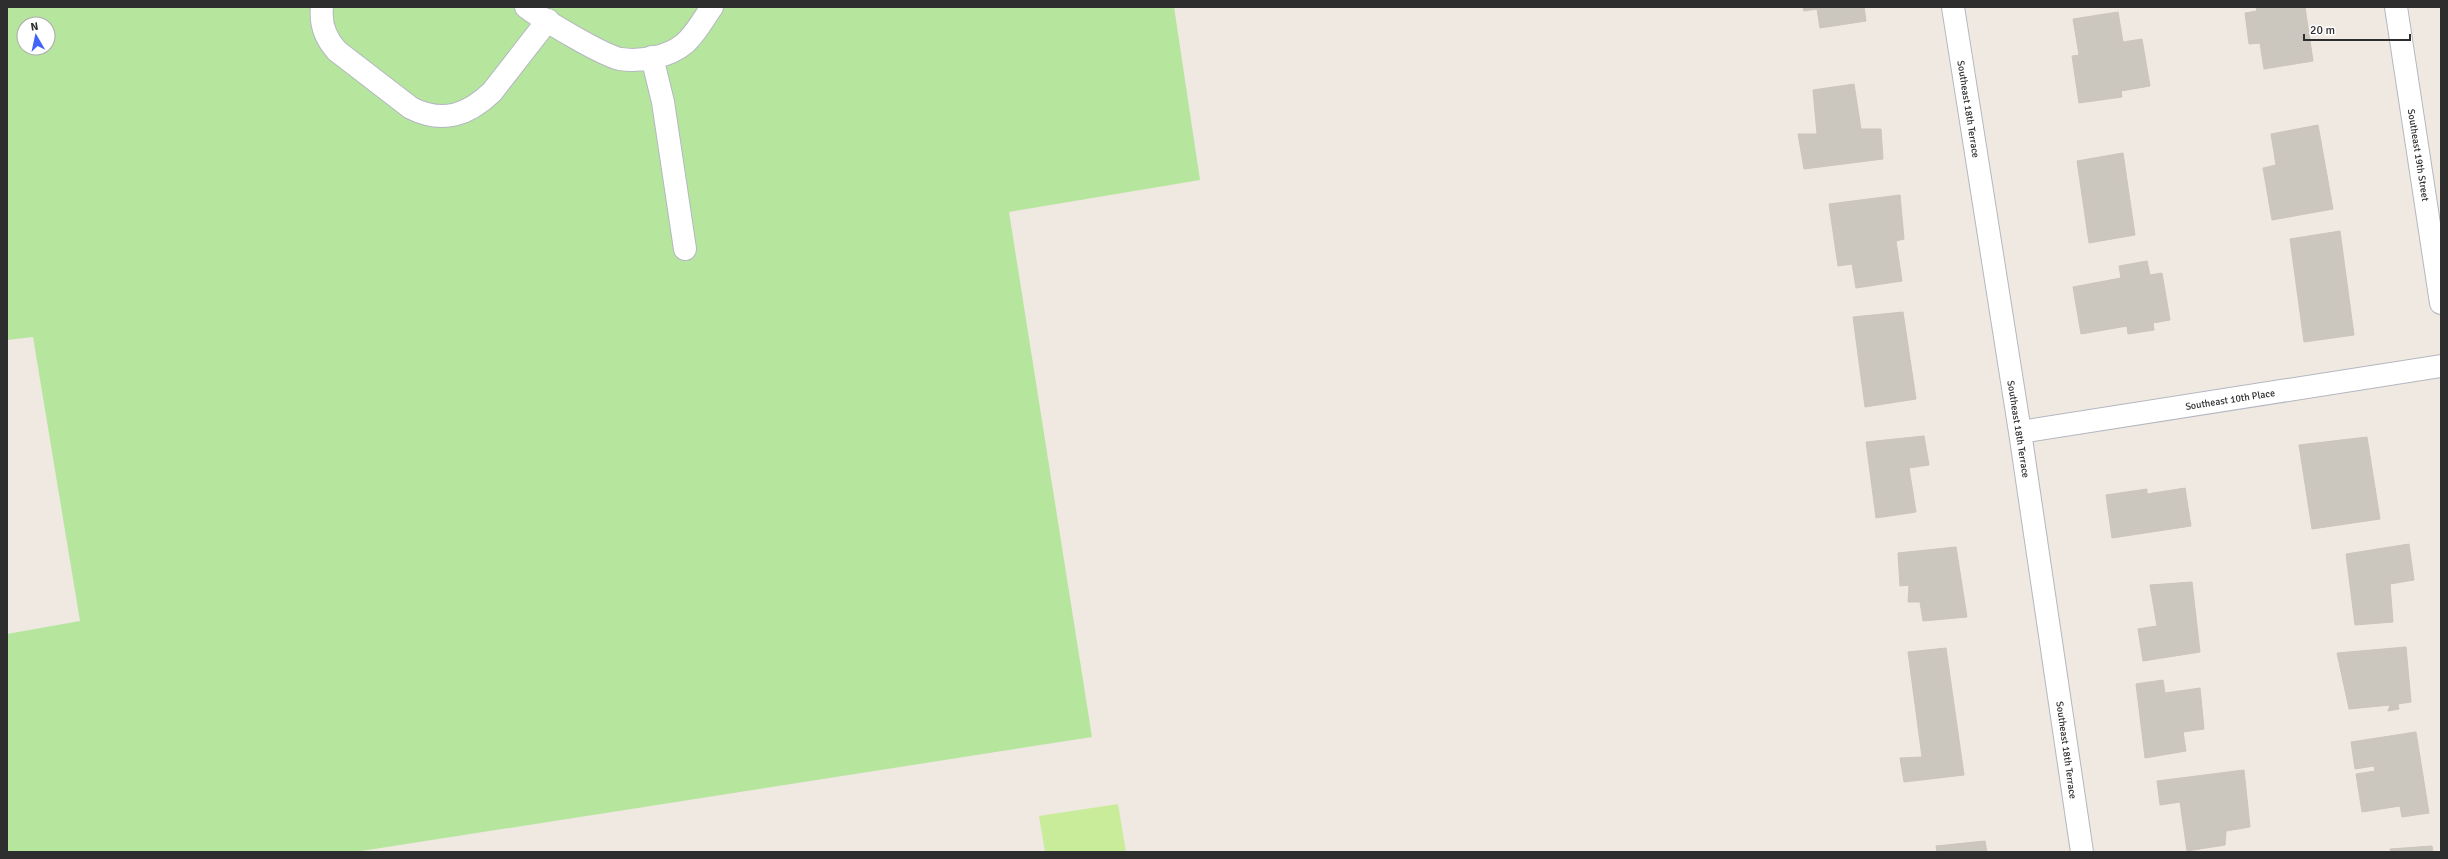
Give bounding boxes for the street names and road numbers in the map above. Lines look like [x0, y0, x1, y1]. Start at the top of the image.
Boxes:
street label: Southeast 18th Terrace [1954, 60, 1982, 159]
street label: Southeast 19th Street [2405, 108, 2431, 203]
street label: Southeast 18th Terrace [2004, 380, 2032, 479]
street label: Southeast 10th Place [2184, 387, 2276, 413]
street label: Southeast 18th Terrace [2053, 701, 2079, 800]

